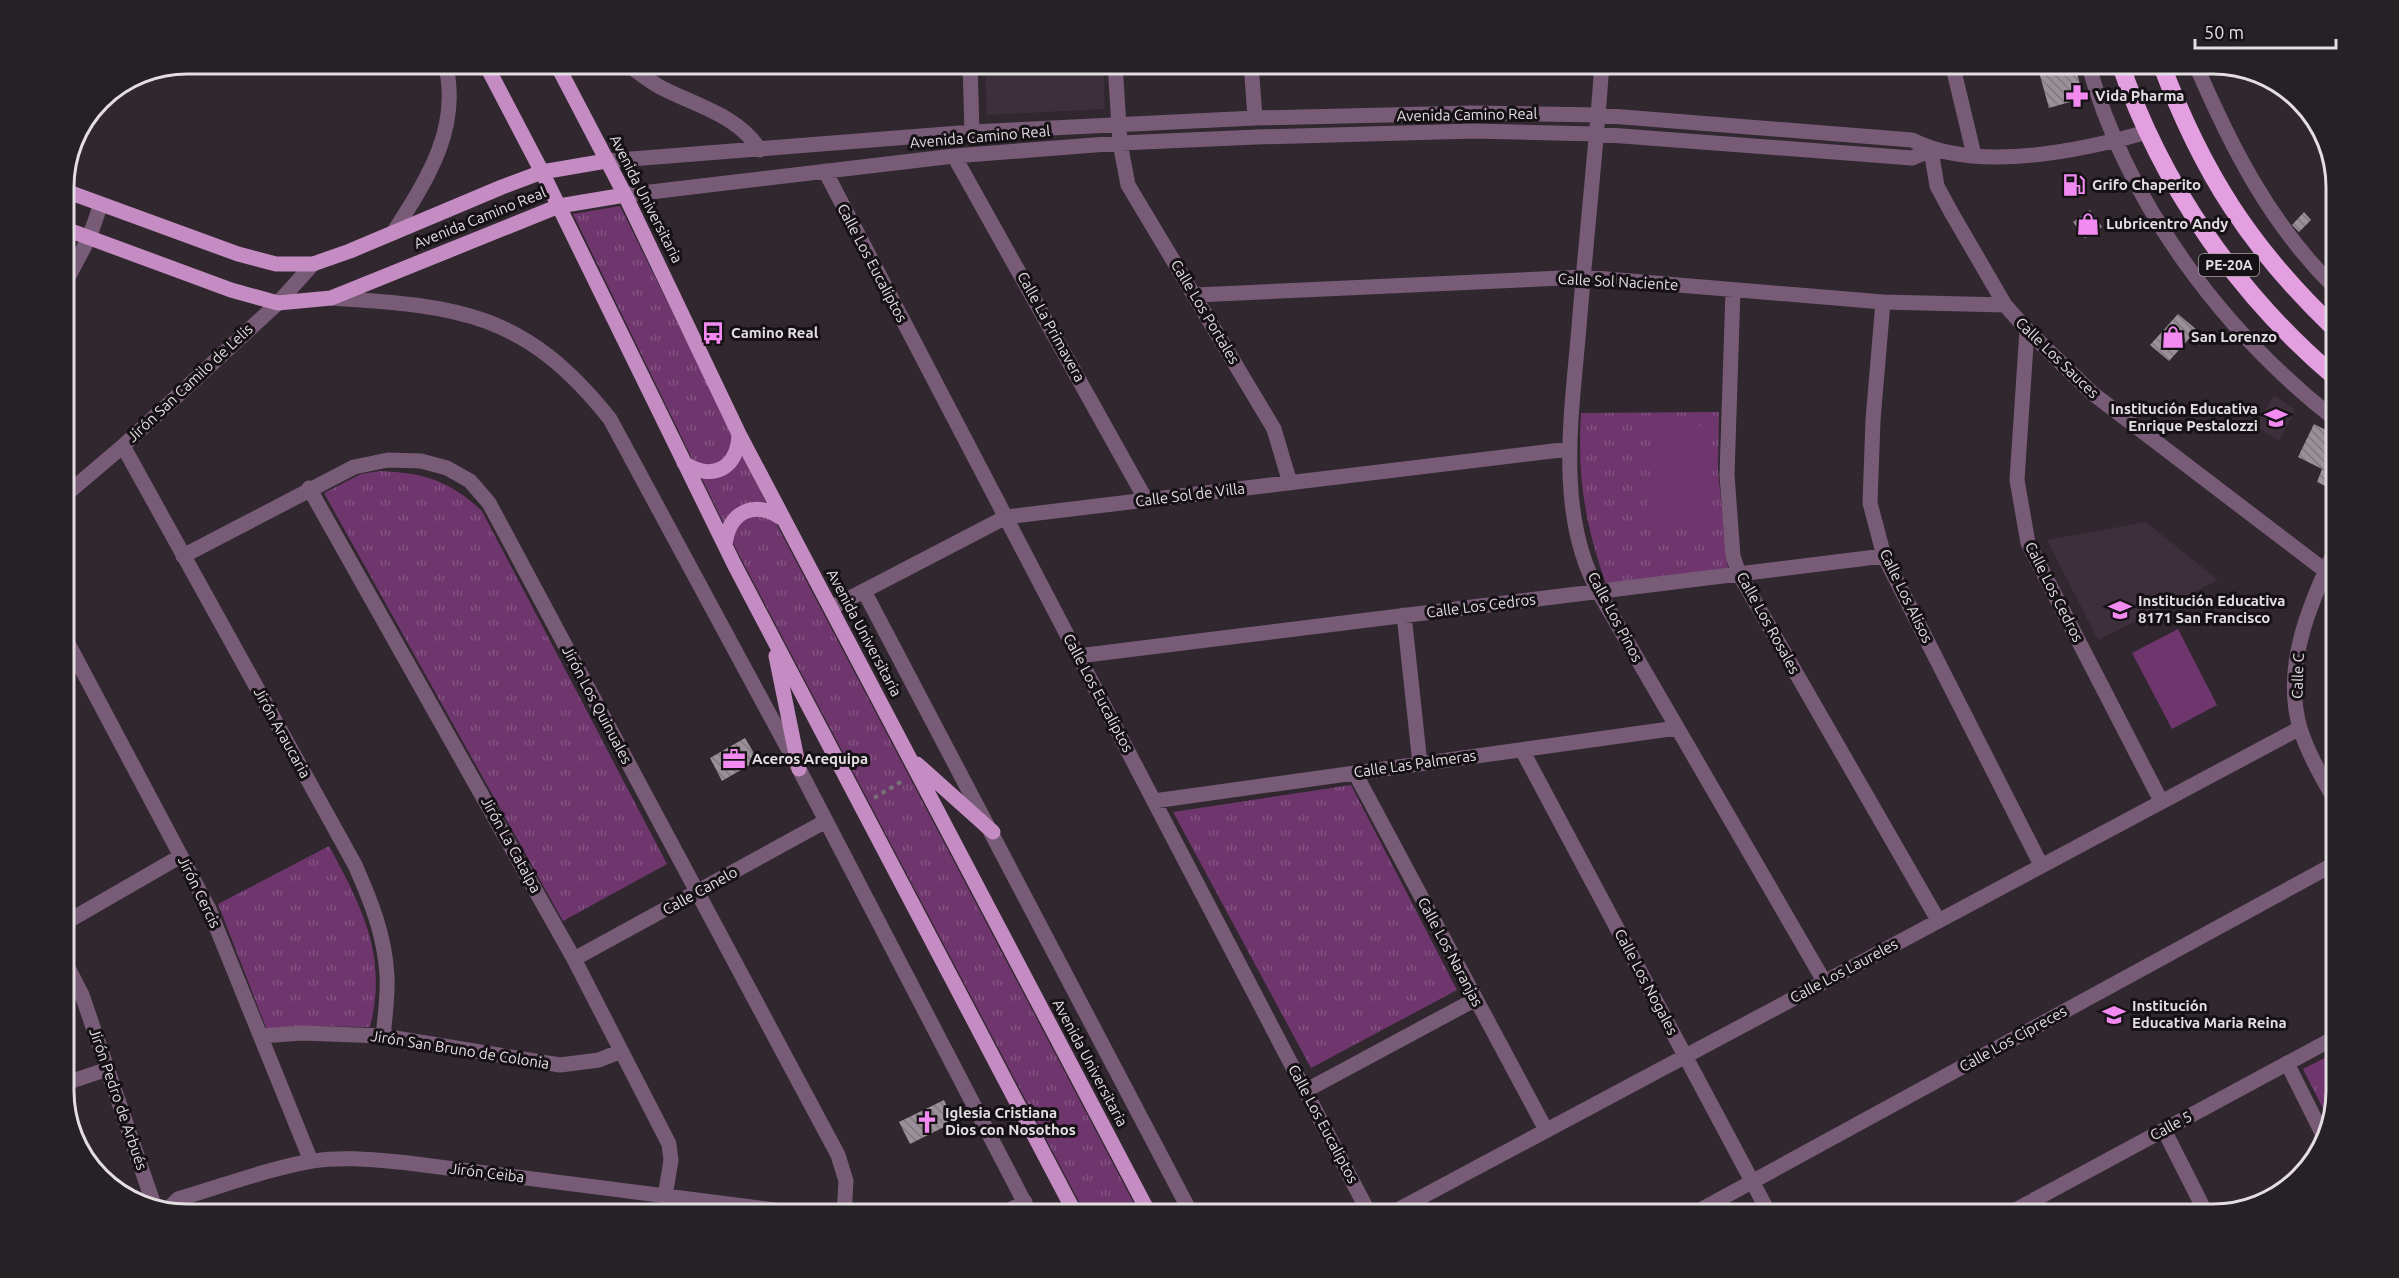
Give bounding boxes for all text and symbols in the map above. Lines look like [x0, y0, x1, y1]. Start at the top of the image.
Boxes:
scale bar [2195, 12, 2336, 50]
text: 50 m [2204, 22, 2244, 42]
pharmacy icon: Vida Pharma [2064, 83, 2090, 109]
place label: Vida Pharma [2095, 87, 2185, 104]
street label: Avenida Camino Real [1396, 105, 1538, 124]
street label: Avenida Camino Real [909, 122, 1051, 151]
street label: Avenida Universitaria [607, 132, 686, 266]
fuel station icon: Grifo Chaperito [2061, 172, 2087, 198]
place label: Grifo Chaperito [2092, 176, 2201, 193]
street label: Avenida Camino Real [411, 183, 548, 252]
street label: Calle Los Eucaliptos [834, 201, 911, 325]
shop icon: Lubricentro Andy [2075, 211, 2101, 237]
place label: Lubricentro Andy [2106, 215, 2228, 232]
road number: PE-20A [2199, 254, 2259, 276]
street label: Calle Los Portales [1168, 257, 1243, 367]
street label: Calle La Primavera [1014, 269, 1089, 385]
street label: Calle Sol Naciente [1557, 270, 1679, 293]
street label: Calle Los Sauces [2012, 314, 2102, 402]
street label: Jirón San Camilo de Lelis [123, 320, 256, 445]
bus stop icon: Camino Real [700, 320, 726, 346]
place label: Camino Real [731, 324, 819, 341]
shop icon: San Lorenzo [2160, 324, 2186, 350]
place label: San Lorenzo [2191, 328, 2277, 345]
place label: Institución Educativa Enrique Pestalozzi [2111, 400, 2258, 434]
school or university icon: Institución Educativa Enrique Pestalozzi [2263, 405, 2289, 431]
street label: Calle Sol de Villa [1134, 479, 1246, 510]
street label: Calle Los Cedros [2022, 539, 2087, 645]
street label: Calle Los Alisos [1876, 546, 1936, 645]
street label: Avenida Universitaria [824, 566, 905, 699]
street label: Calle Los Pinos [1585, 569, 1646, 665]
street label: Calle Los Rosales [1733, 569, 1803, 677]
street label: Calle Los Cedros [1425, 590, 1537, 621]
place label: Institución Educativa 8171 San Francisco [2138, 592, 2285, 626]
school or university icon: Institución Educativa 8171 San Francisco [2107, 597, 2133, 623]
street label: Calle Los Eucaliptos [1060, 631, 1137, 755]
street label: Jirón Los Quinuales [559, 643, 636, 767]
street label: Calle C [2288, 653, 2307, 699]
street label: Jirón Araucaria [251, 685, 314, 781]
office icon: Aceros Arequipa [721, 746, 747, 772]
street label: Calle Las Palmeras [1353, 747, 1477, 781]
place label: Aceros Arequipa [752, 750, 868, 767]
street label: Jirón La Catalpa [478, 794, 545, 896]
street label: Jirón Cercis [175, 853, 224, 930]
street label: Calle Canelo [659, 863, 740, 918]
street label: Calle Los Naranjas [1415, 894, 1486, 1009]
street label: Calle Los Nogales [1611, 926, 1682, 1038]
street label: Calle Los Laureles [1787, 935, 1900, 1006]
street label: Avenida Universitaria [1050, 996, 1131, 1129]
place label: Institución Educativa Maria Reina [2132, 997, 2287, 1031]
street label: Calle Los Cipreces [1956, 1002, 2069, 1075]
school or university icon: Institución Educativa Maria Reina [2101, 1002, 2127, 1028]
street label: Jirón Pedro de Arbués [86, 1026, 151, 1172]
street label: Jirón San Bruno de Colonia [370, 1027, 551, 1072]
street label: Calle Los Eucaliptos [1285, 1062, 1362, 1186]
place label: Iglesia Cristiana Dios con Nosothos [945, 1104, 1076, 1138]
street label: Calle 5 [2147, 1107, 2195, 1144]
church icon: Iglesia Cristiana Dios con Nosothos [914, 1109, 940, 1135]
street label: Jirón Ceiba [449, 1159, 525, 1186]

